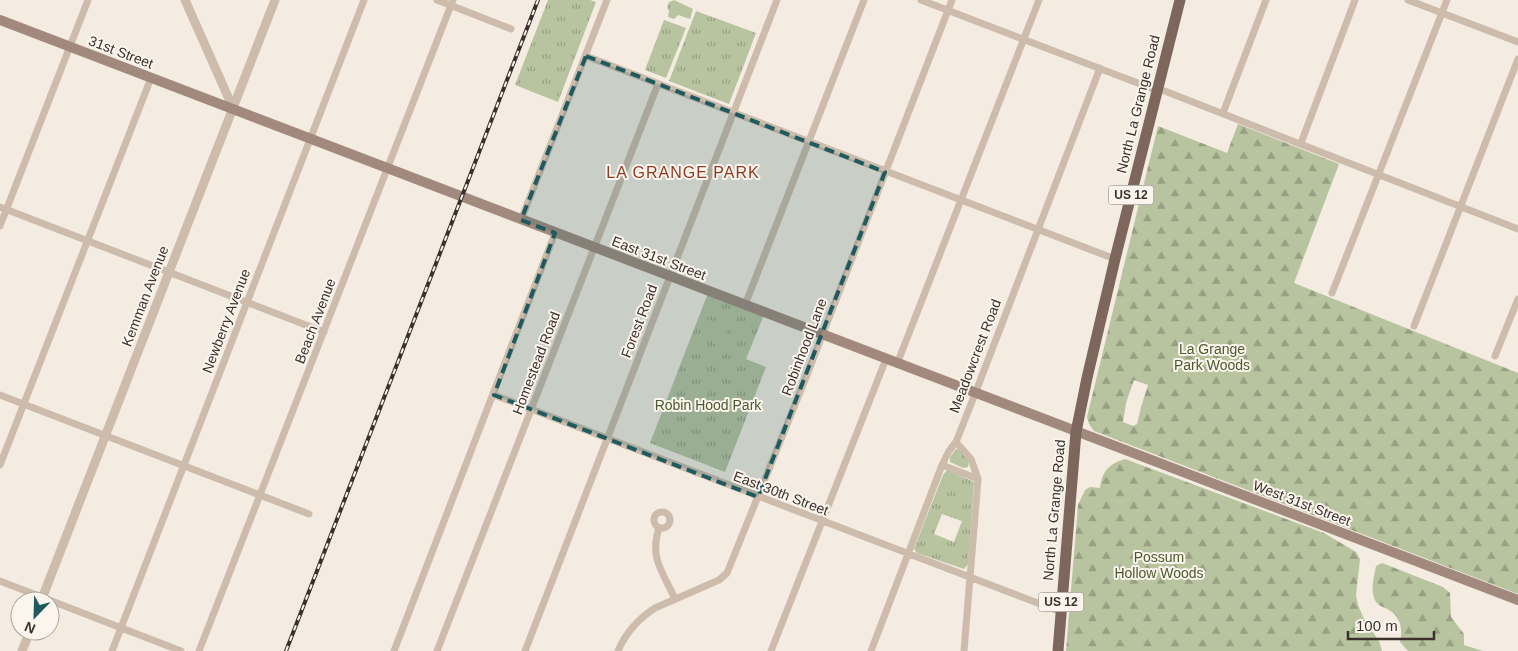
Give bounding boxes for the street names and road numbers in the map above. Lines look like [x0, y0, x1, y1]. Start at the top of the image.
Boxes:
street label: 31st Street [87, 32, 156, 72]
street label: North La Grange Road [1113, 33, 1163, 175]
road number: US 12 [1108, 186, 1154, 204]
street label: East 31st Street [610, 233, 708, 283]
street label: Kemman Avenue [118, 243, 172, 349]
street label: Newberry Avenue [199, 266, 253, 375]
street label: Beach Avenue [291, 276, 339, 366]
street label: Forest Road [618, 282, 660, 360]
street label: Robinhood Lane [778, 296, 830, 398]
street label: Meadowcrest Road [946, 297, 1004, 415]
street label: Homestead Road [509, 309, 563, 417]
street label: North La Grange Road [1040, 439, 1068, 581]
street label: East 30th Street [731, 468, 831, 518]
street label: West 31st Street [1251, 477, 1353, 529]
road number: US 12 [1038, 592, 1084, 612]

